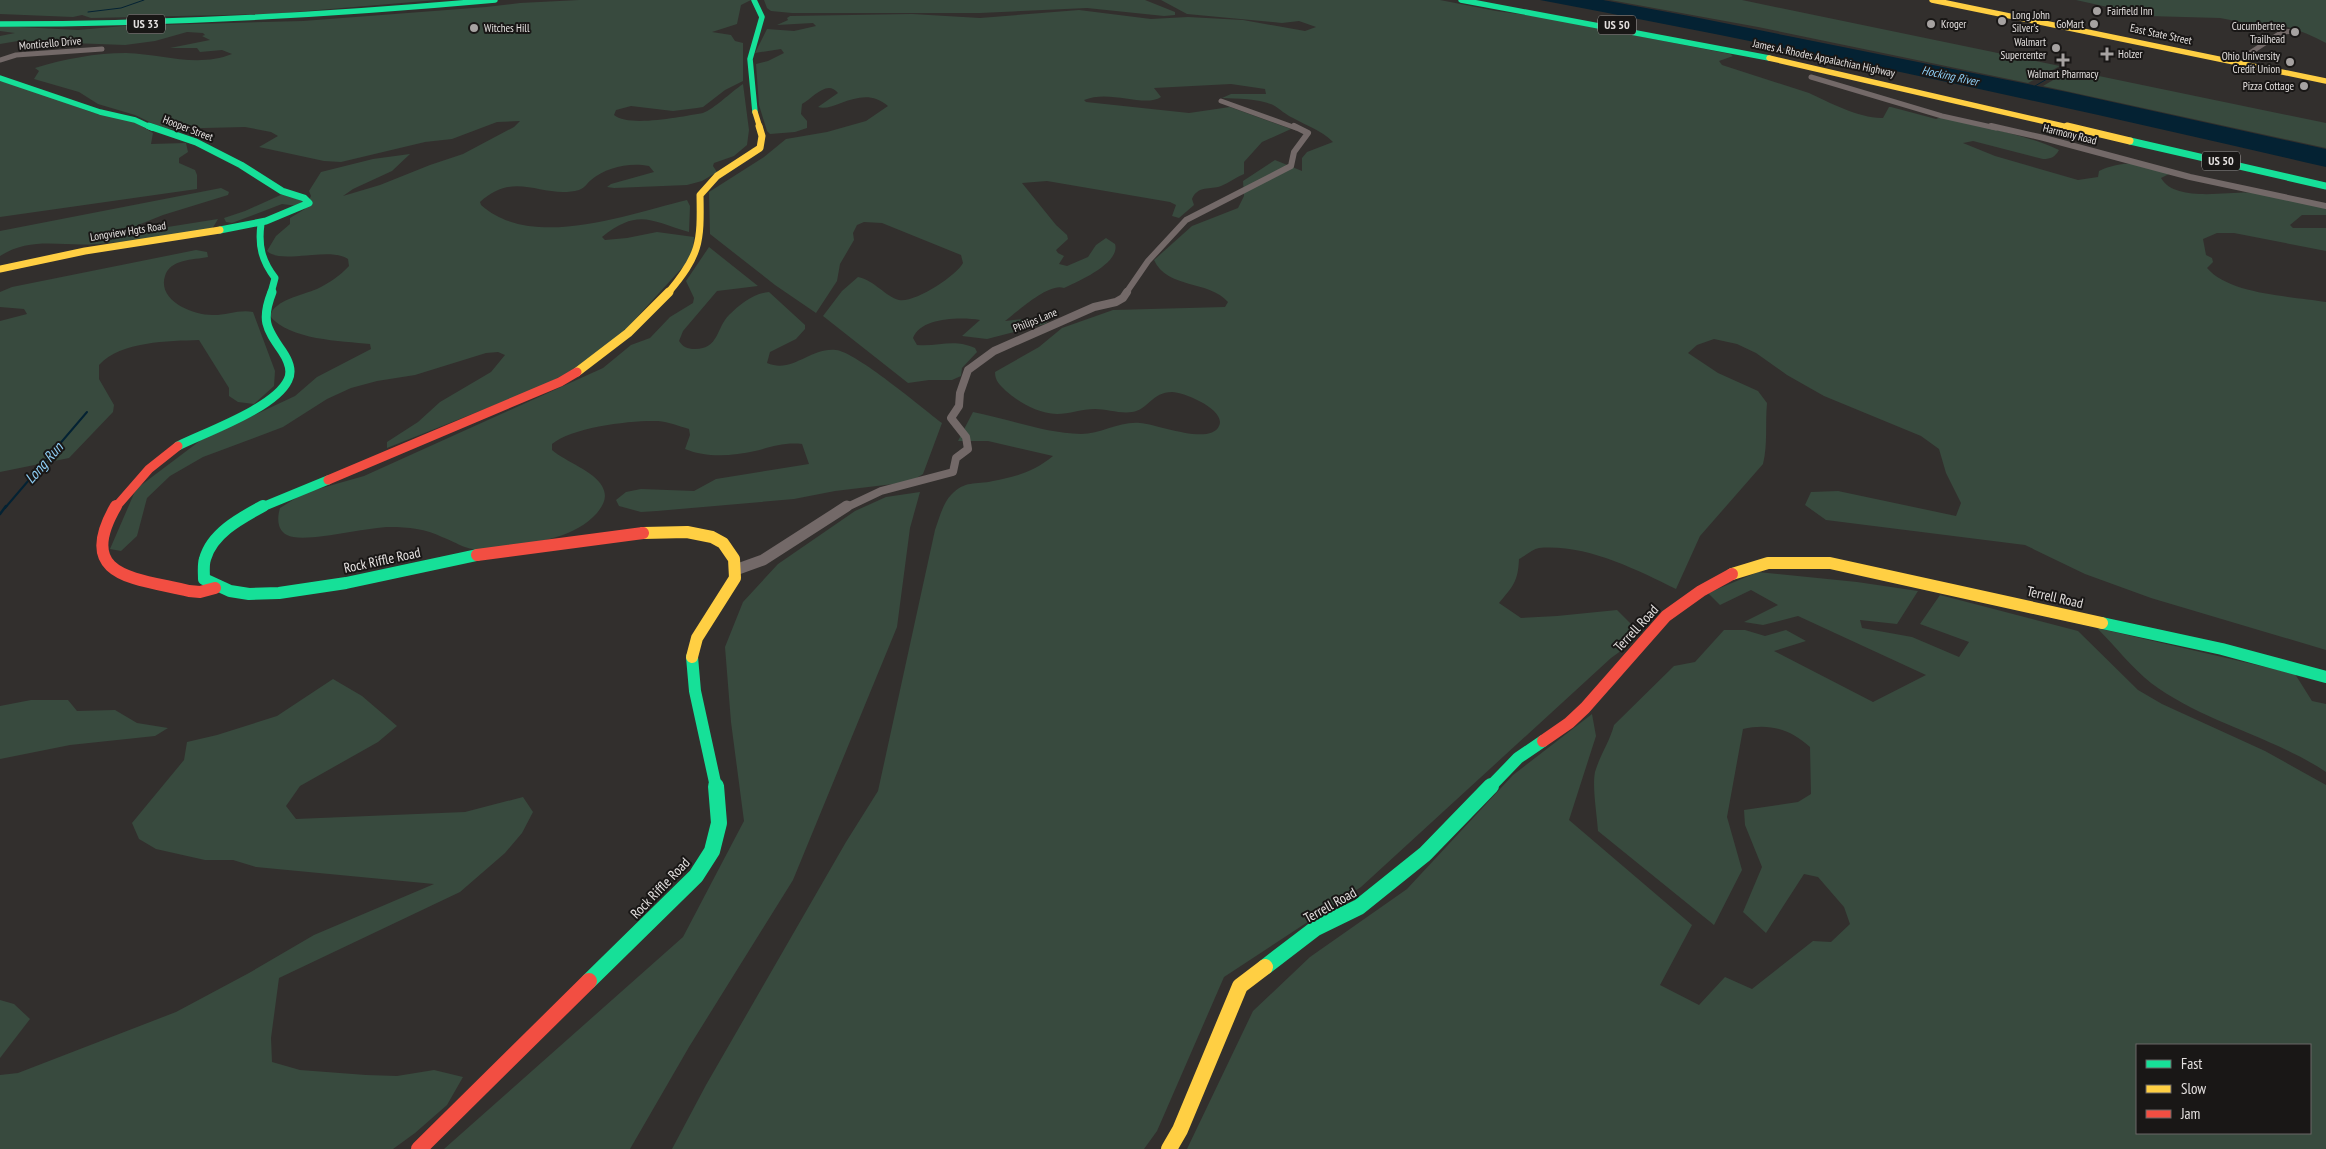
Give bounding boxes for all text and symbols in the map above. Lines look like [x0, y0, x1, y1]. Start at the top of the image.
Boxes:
place label: Fairfield Inn [2107, 4, 2153, 18]
marker: Fairfield Inn [2091, 5, 2103, 17]
place label: Long John Silver's [2012, 8, 2050, 35]
road number: US 33 [127, 14, 165, 34]
marker: Long John Silver's [1996, 15, 2008, 27]
road number: US 50 [1598, 16, 1636, 34]
place label: Kroger [1941, 17, 1966, 31]
place label: GoMart [2056, 17, 2084, 31]
marker: Kroger [1925, 18, 1937, 30]
marker: GoMart [2088, 18, 2100, 30]
place label: Cucumbertree Trailhead [2232, 19, 2285, 46]
place label: Witches Hill [484, 21, 530, 35]
street label: East State Street [2129, 21, 2193, 47]
marker: Witches Hill [468, 22, 480, 34]
marker: Cucumbertree Trailhead [2289, 26, 2301, 38]
street label: Monticello Drive [18, 33, 82, 53]
place label: Walmart Supercenter [2001, 35, 2046, 62]
street label: James A. Rhodes Appalachian Highway [1751, 36, 1897, 80]
marker: Walmart Supercenter [2050, 42, 2062, 54]
marker: Holzer [2100, 47, 2114, 61]
place label: Holzer [2118, 47, 2143, 61]
place label: Ohio University Credit Union [2222, 49, 2281, 76]
marker: Walmart Pharmacy [2057, 54, 2069, 66]
marker: Ohio University Credit Union [2284, 56, 2296, 68]
water label: Hocking River [1920, 62, 1981, 89]
place label: Walmart Pharmacy [2028, 67, 2099, 81]
place label: Pizza Cottage [2243, 79, 2294, 93]
marker: Pizza Cottage [2298, 80, 2310, 92]
street label: Hooper Street [161, 112, 215, 144]
street label: Harmony Road [2042, 121, 2099, 147]
road number: US 50 [2202, 152, 2240, 170]
street label: Longview Hgts Road [89, 218, 167, 244]
street label: Philips Lane [1011, 305, 1059, 335]
water label: Long Run [21, 437, 68, 487]
street label: Rock Riffle Road [342, 543, 422, 577]
street label: Terrell Road [2025, 582, 2085, 612]
street label: Terrell Road [1610, 601, 1662, 655]
street label: Rock Riffle Road [626, 854, 694, 922]
street label: Terrell Road [1301, 883, 1359, 927]
legend [2136, 1044, 2311, 1134]
text: Fast [2181, 1054, 2202, 1073]
text: Slow [2181, 1079, 2206, 1098]
text: Jam [2180, 1104, 2200, 1123]

